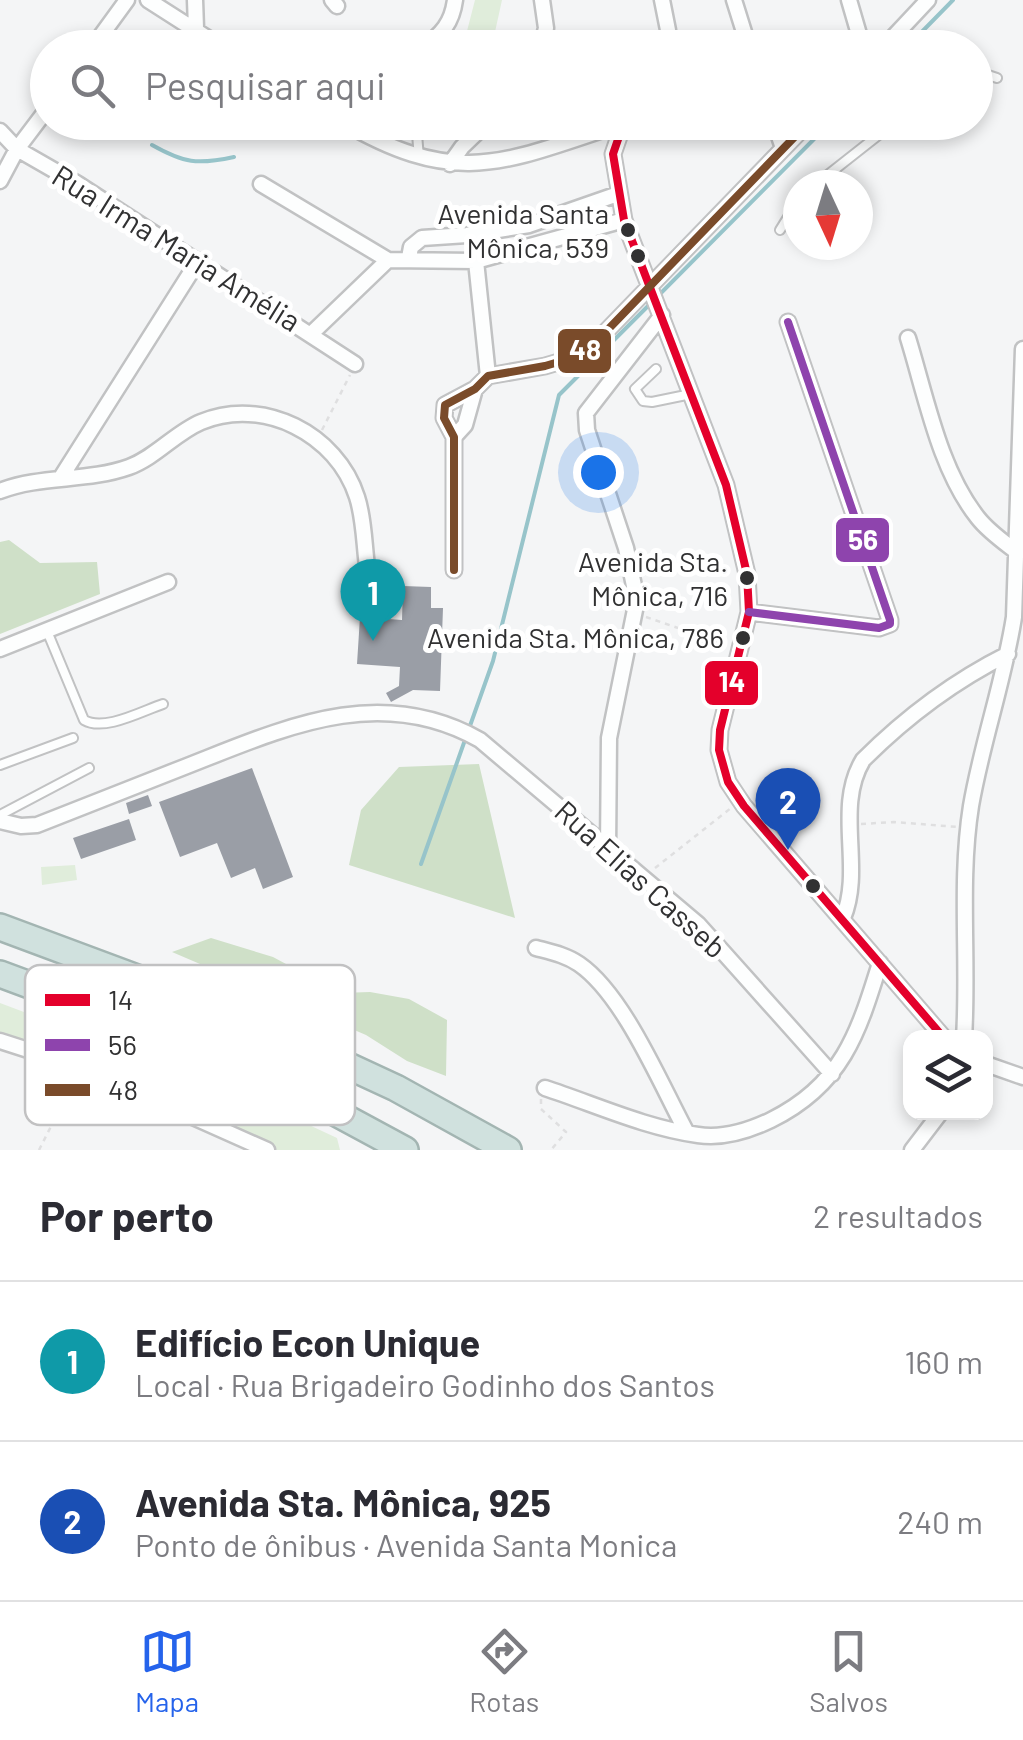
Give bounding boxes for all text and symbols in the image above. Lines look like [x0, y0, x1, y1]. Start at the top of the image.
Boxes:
search box [30, 30, 993, 140]
icon: search [65, 58, 120, 113]
text: Pesquisar aqui [145, 62, 386, 108]
street label: Rua Irma Maria Amélia [46, 156, 308, 338]
north arrow [783, 170, 873, 260]
place label: Avenida Santa Mônica, 539 [437, 196, 609, 264]
marker: Avenida Santa Mônica, 539 [618, 220, 638, 240]
unlabelled marker [628, 246, 648, 266]
line badge: 48 [556, 327, 613, 375]
text: 48 [569, 332, 601, 366]
your location [573, 447, 624, 498]
line badge: 56 [834, 516, 891, 564]
text: 56 [848, 522, 878, 556]
place label: Avenida Sta. Mônica, 716 [578, 544, 728, 612]
pin: 1 [340, 558, 406, 641]
marker: Avenida Sta. Mônica, 716 [737, 568, 757, 588]
place label: Avenida Sta. Mônica, 786 [427, 620, 724, 654]
marker: Avenida Sta. Mônica, 786 [733, 628, 753, 648]
line badge: 14 [703, 659, 760, 707]
text: 14 [719, 664, 745, 698]
pin: 2 [756, 768, 820, 850]
street label: Rua Elias Casseb [548, 792, 735, 965]
unlabelled marker [803, 876, 823, 896]
legend [25, 965, 355, 1125]
text: 14 [108, 982, 133, 1016]
text: 56 [108, 1027, 137, 1061]
map controls [903, 1030, 993, 1120]
button: layers [903, 1030, 993, 1120]
text: 48 [108, 1072, 138, 1106]
text: Por perto [40, 1190, 214, 1240]
text: 2 resultados [813, 1196, 983, 1234]
text: Edifício Econ Unique [135, 1319, 480, 1365]
text: 1 [67, 1342, 78, 1380]
text: 160 m [904, 1342, 983, 1380]
text: Local · Rua Brigadeiro Godinho dos Santos [135, 1365, 715, 1403]
text: Avenida Sta. Mônica, 925 [135, 1479, 551, 1525]
text: 2 [64, 1502, 81, 1540]
text: 240 m [897, 1502, 983, 1540]
text: Ponto de ônibus · Avenida Santa Monica [135, 1525, 677, 1563]
tab: Mapa [135, 1624, 199, 1718]
tab: Rotas [469, 1624, 539, 1718]
tab: Salvos [809, 1624, 888, 1718]

